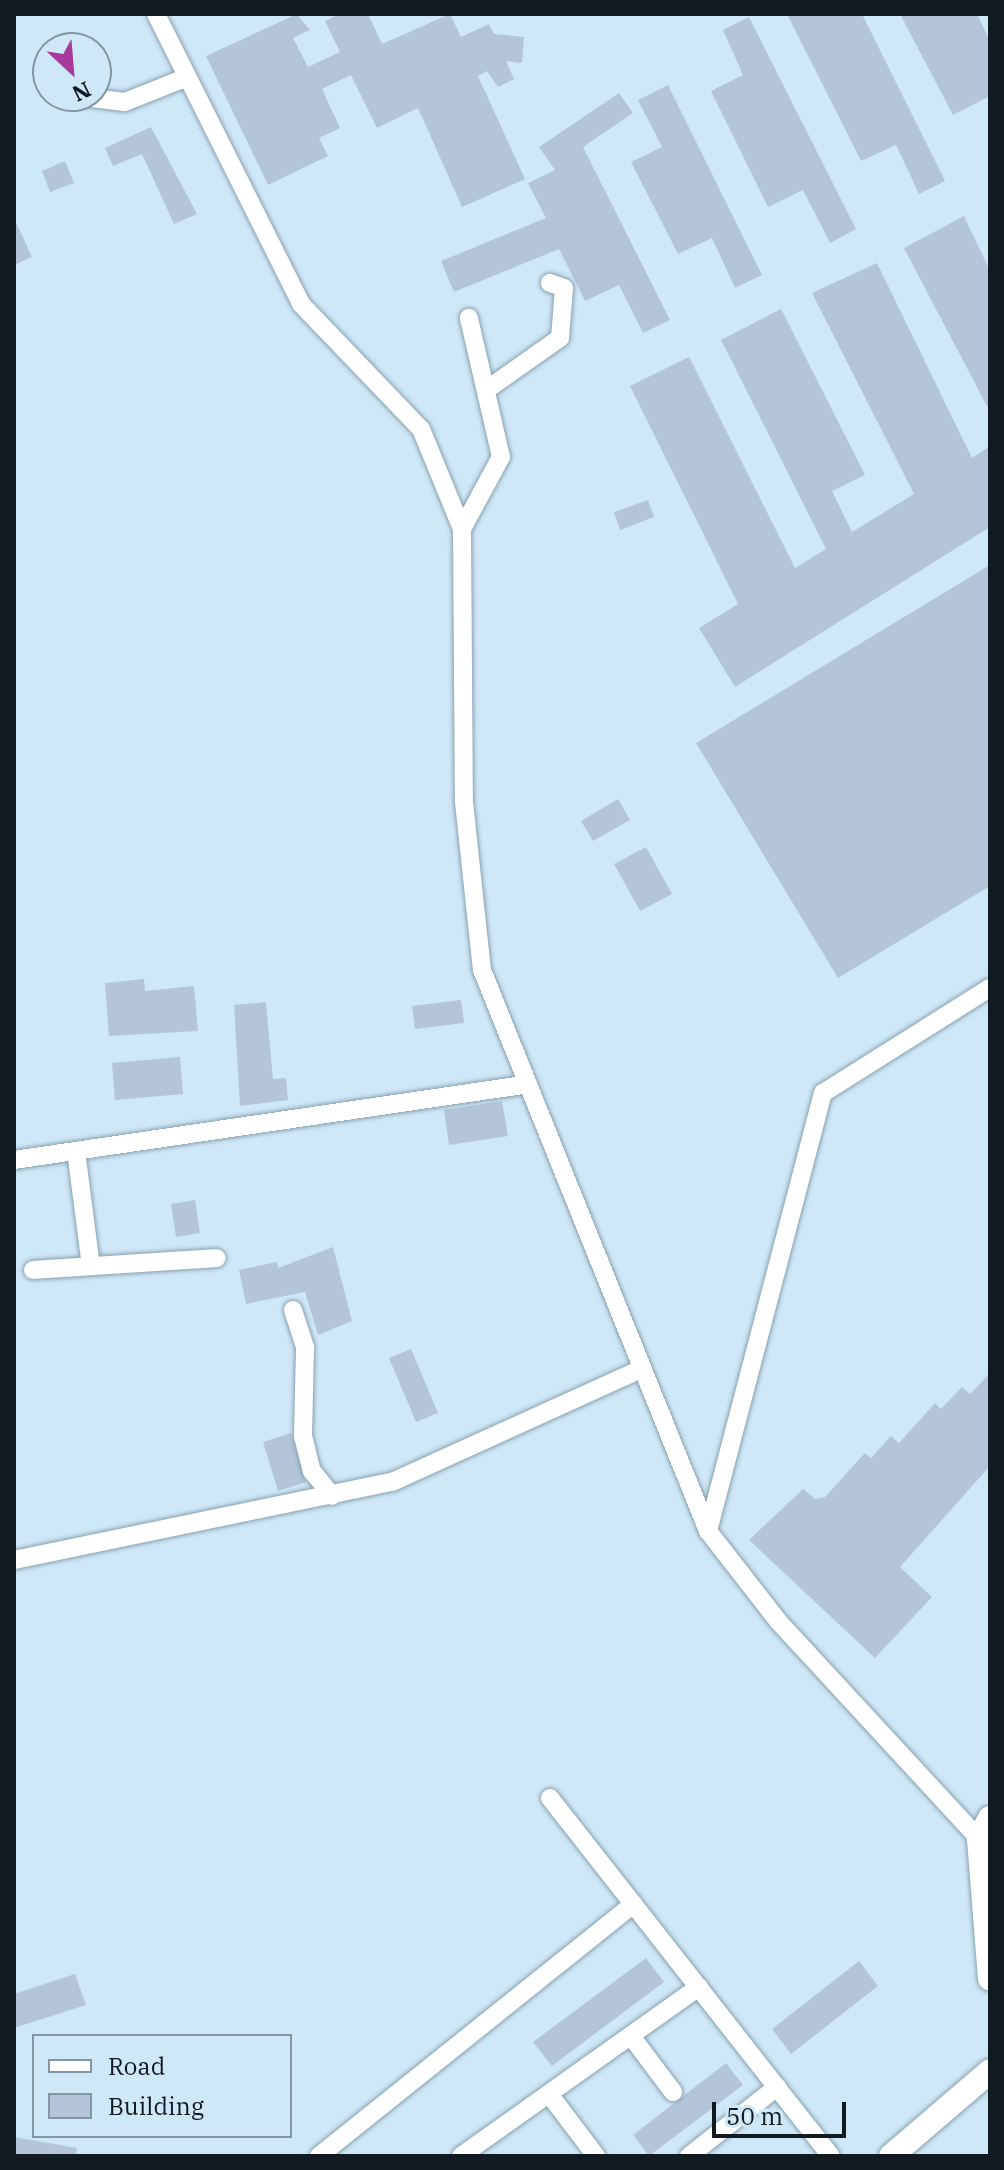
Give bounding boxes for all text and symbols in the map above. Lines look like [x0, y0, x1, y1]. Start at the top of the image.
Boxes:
north arrow [32, 32, 112, 112]
text: N [68, 75, 96, 109]
legend [32, 2034, 292, 2138]
text: Road [108, 2050, 165, 2082]
scale bar [716, 2086, 850, 2136]
text: Building [108, 2090, 204, 2122]
text: 50 m [726, 2100, 783, 2132]

